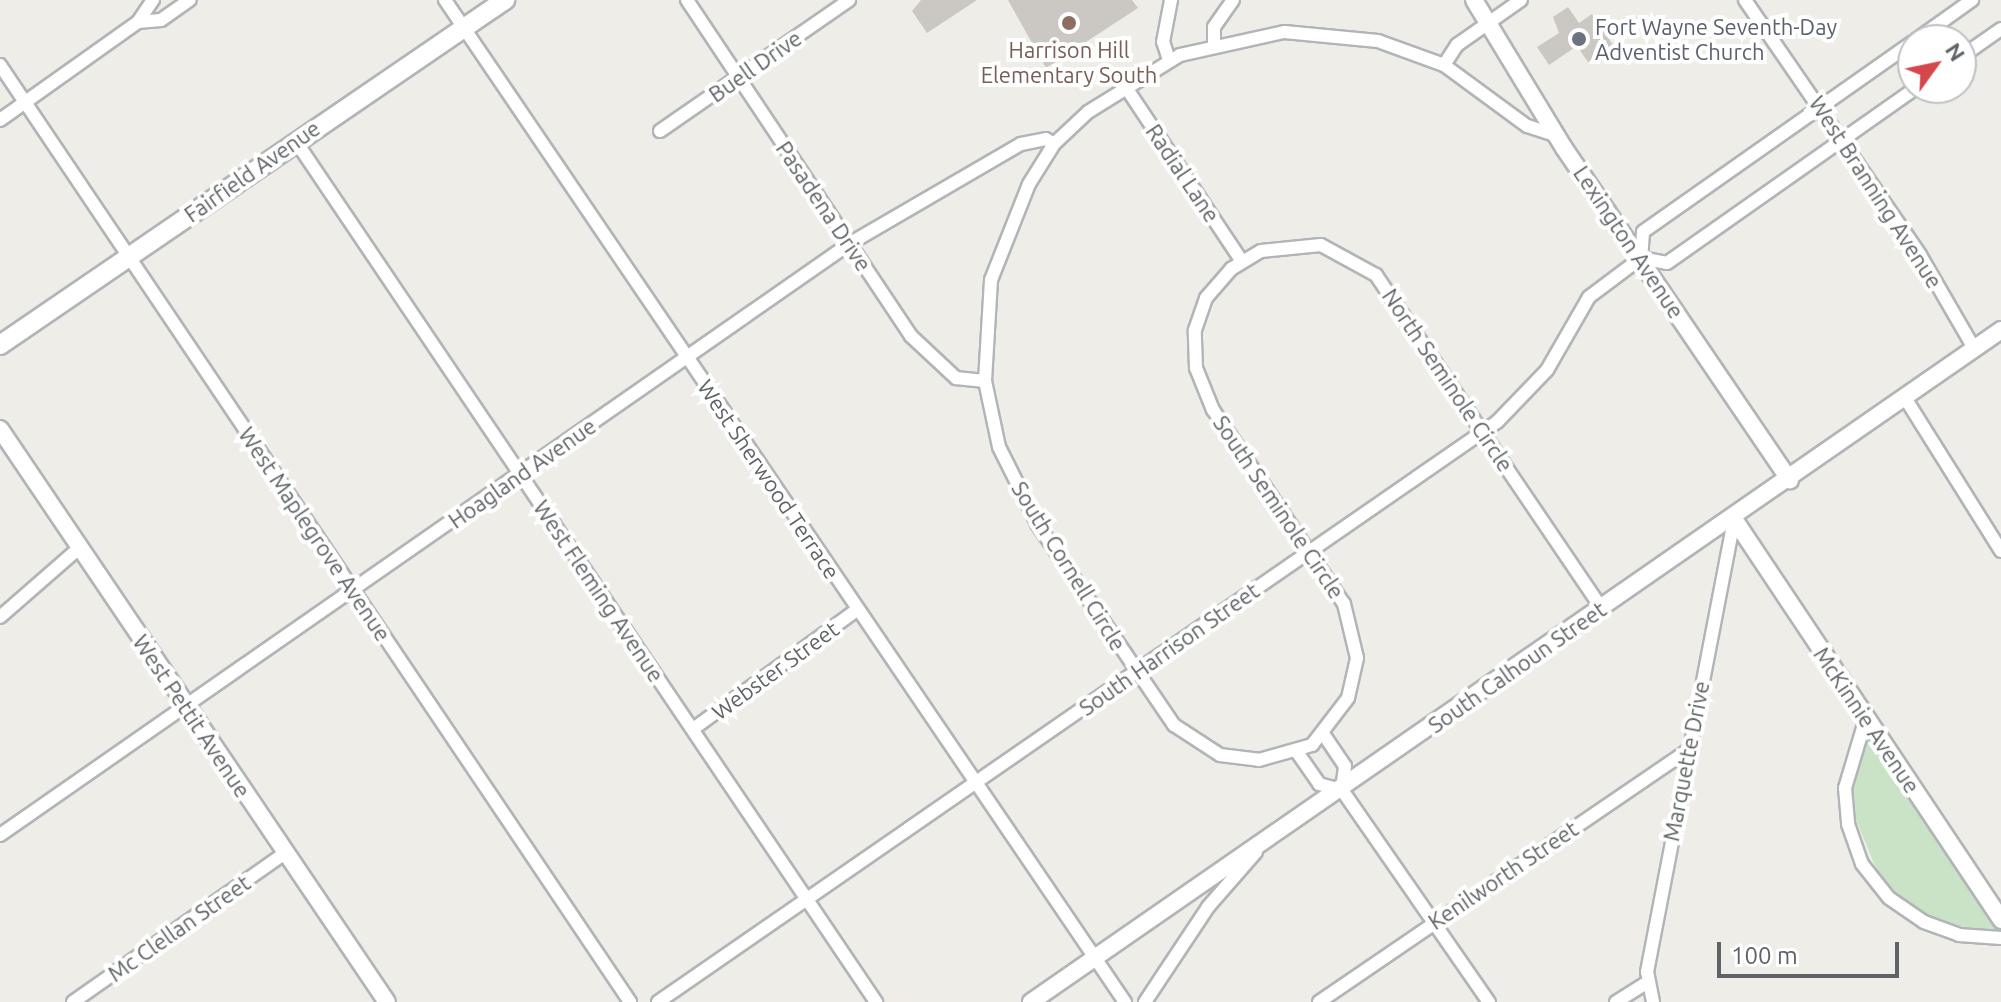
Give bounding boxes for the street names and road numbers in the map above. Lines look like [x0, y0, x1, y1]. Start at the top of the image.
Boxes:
street label: Buell Drive [704, 24, 806, 108]
street label: West Branning Avenue [1804, 91, 1948, 293]
street label: Fairfield Avenue [179, 114, 325, 228]
street label: Radial Lane [1141, 119, 1225, 227]
street label: Pasadena Drive [771, 136, 877, 276]
street label: Lexington Avenue [1568, 161, 1690, 323]
street label: North Seminole Circle [1377, 284, 1519, 476]
street label: West Sherwood Terrace [692, 374, 846, 584]
street label: South Seminole Circle [1208, 411, 1350, 603]
street label: Hoagland Avenue [443, 412, 601, 534]
street label: West Maplegrove Avenue [233, 422, 397, 646]
street label: South Cornell Circle [1006, 477, 1132, 655]
street label: West Fleming Avenue [528, 495, 670, 687]
street label: South Harrison Street [1074, 577, 1264, 721]
street label: South Calhoun Street [1423, 596, 1611, 738]
street label: Webster Street [707, 615, 843, 725]
street label: West Pettit Avenue [128, 630, 256, 802]
street label: McKinnie Avenue [1808, 642, 1926, 798]
street label: Marquette Drive [1658, 679, 1714, 843]
street label: Kenilworth Street [1423, 815, 1583, 935]
street label: Mc Clellan Street [103, 869, 255, 987]

